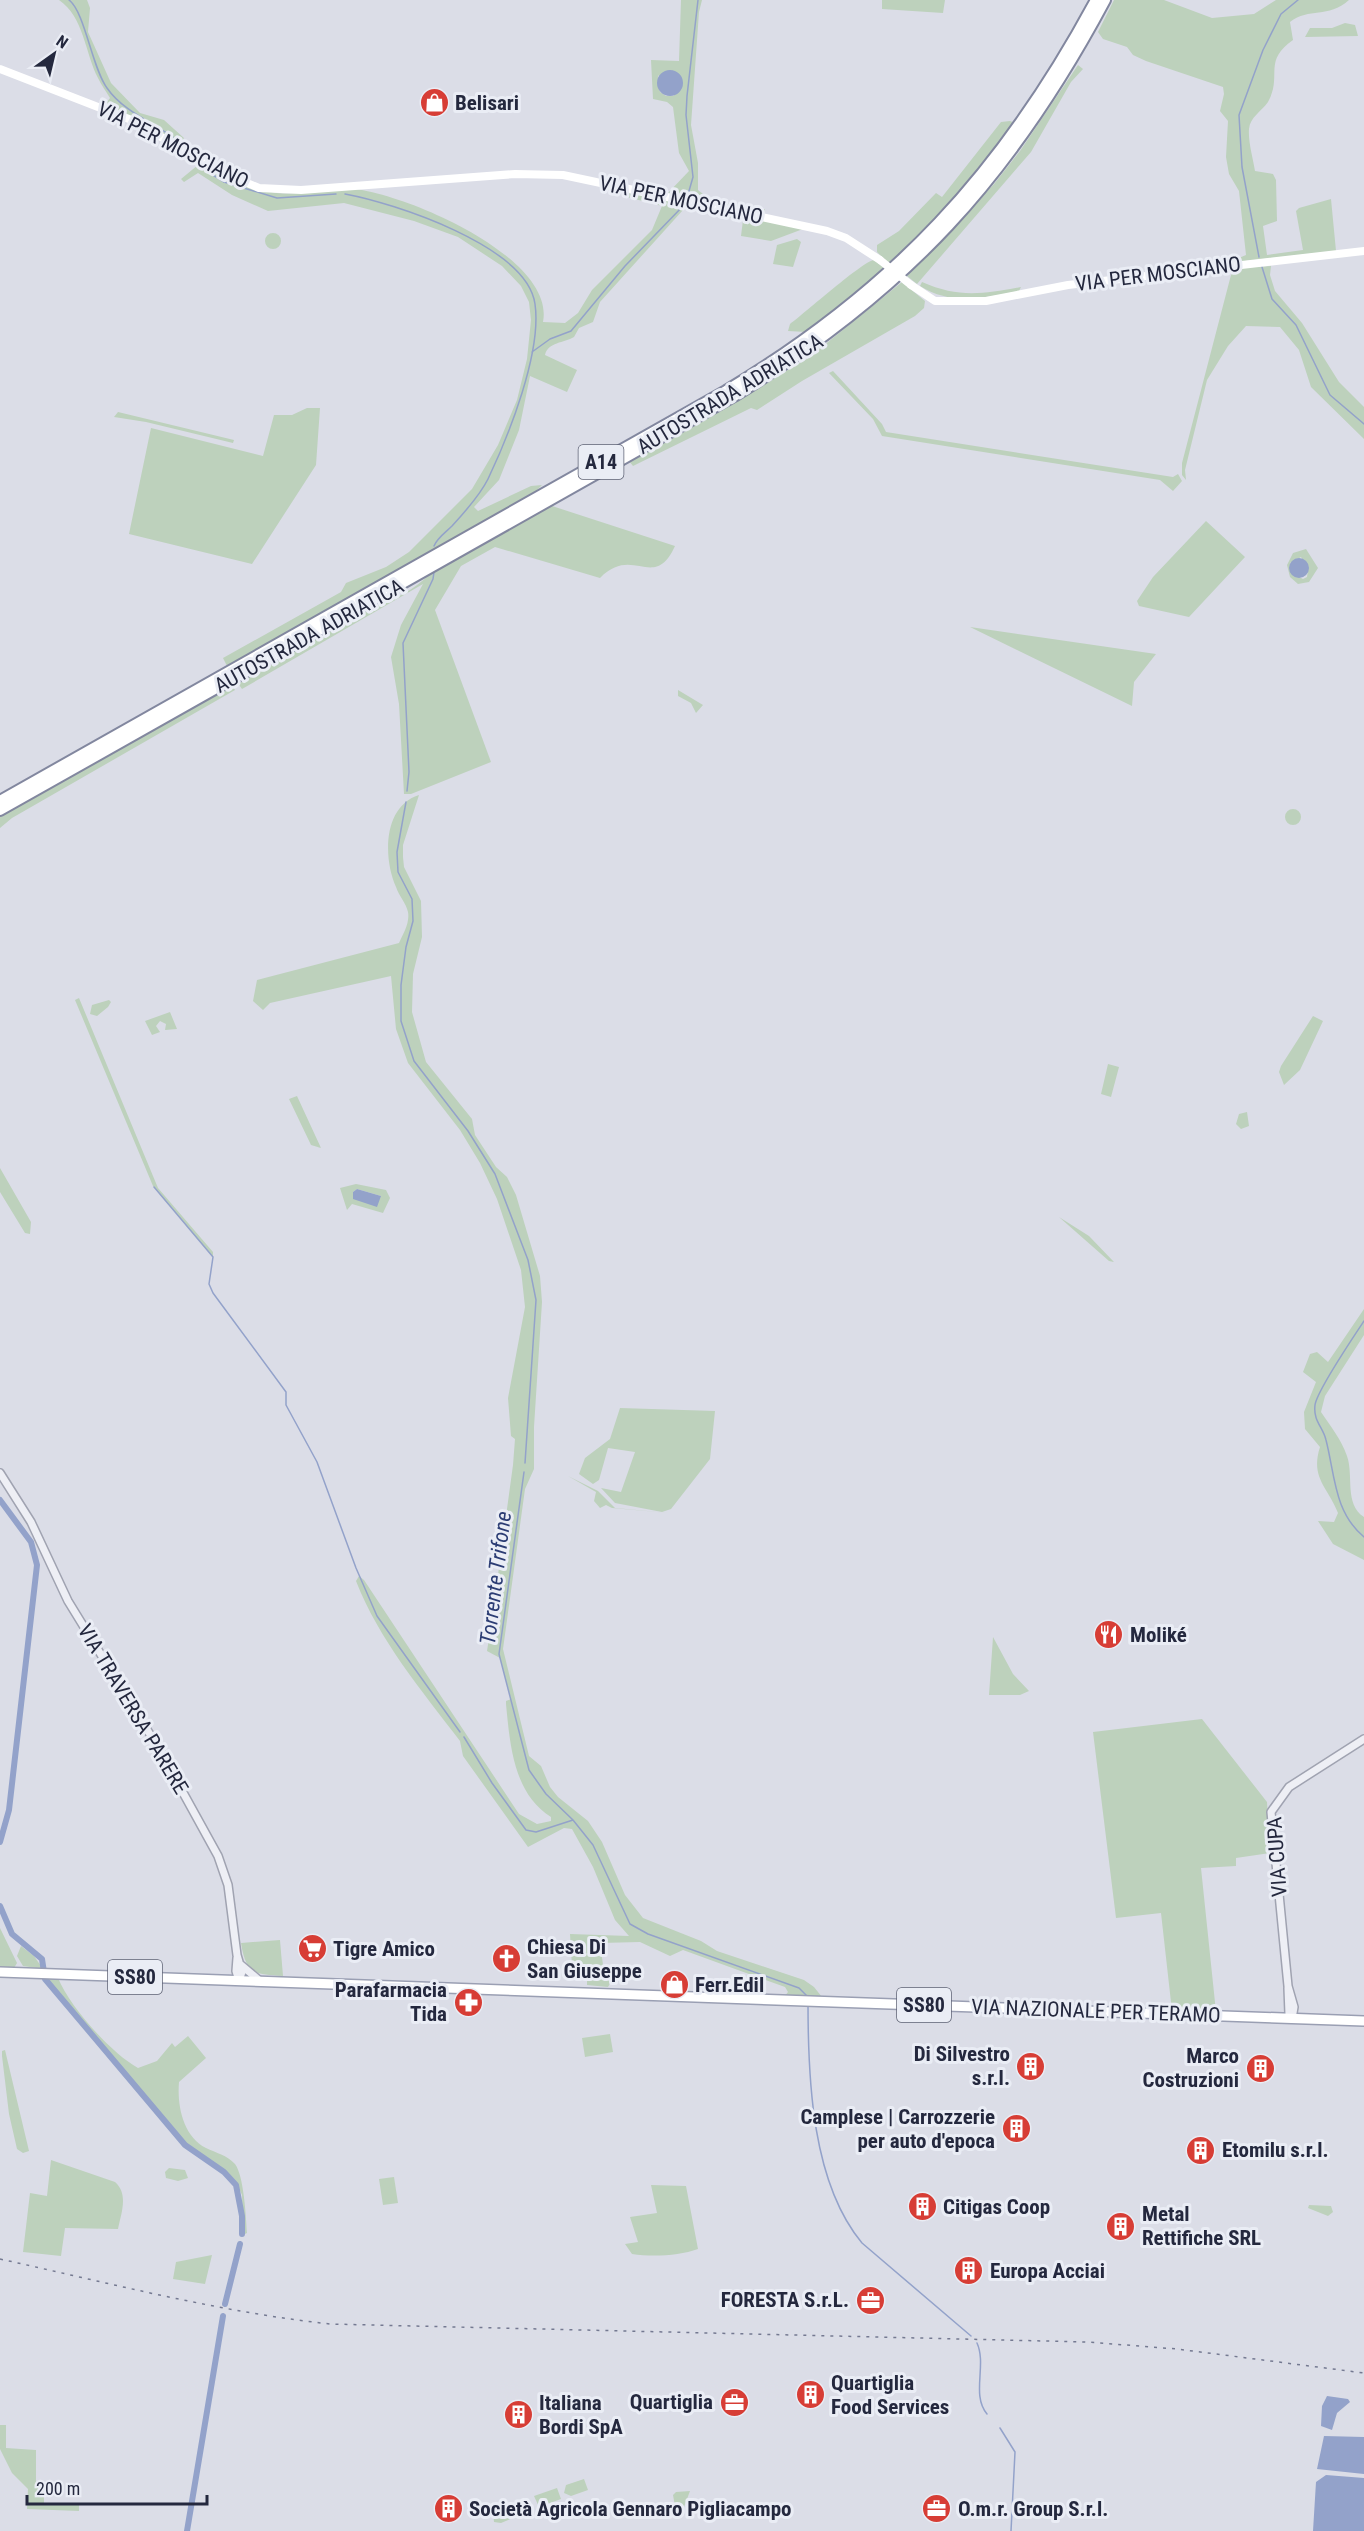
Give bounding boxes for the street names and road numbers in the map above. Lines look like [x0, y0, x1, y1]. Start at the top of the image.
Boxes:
street label: VIA PER MOSCIANO [93, 96, 253, 194]
street label: VIA PER MOSCIANO [597, 171, 765, 229]
street label: VIA PER MOSCIANO [1074, 252, 1242, 296]
street label: AUTOSTRADA ADRIATICA [633, 329, 827, 459]
road number: A14 [578, 445, 624, 479]
street label: AUTOSTRADA ADRIATICA [210, 574, 408, 698]
street label: VIA TRAVERSA PARERE [73, 1620, 193, 1798]
street label: VIA CUPA [1262, 1816, 1292, 1898]
road number: SS80 [108, 1960, 162, 1994]
road number: SS80 [897, 1988, 951, 2022]
street label: VIA NAZIONALE PER TERAMO [971, 1995, 1221, 2027]

